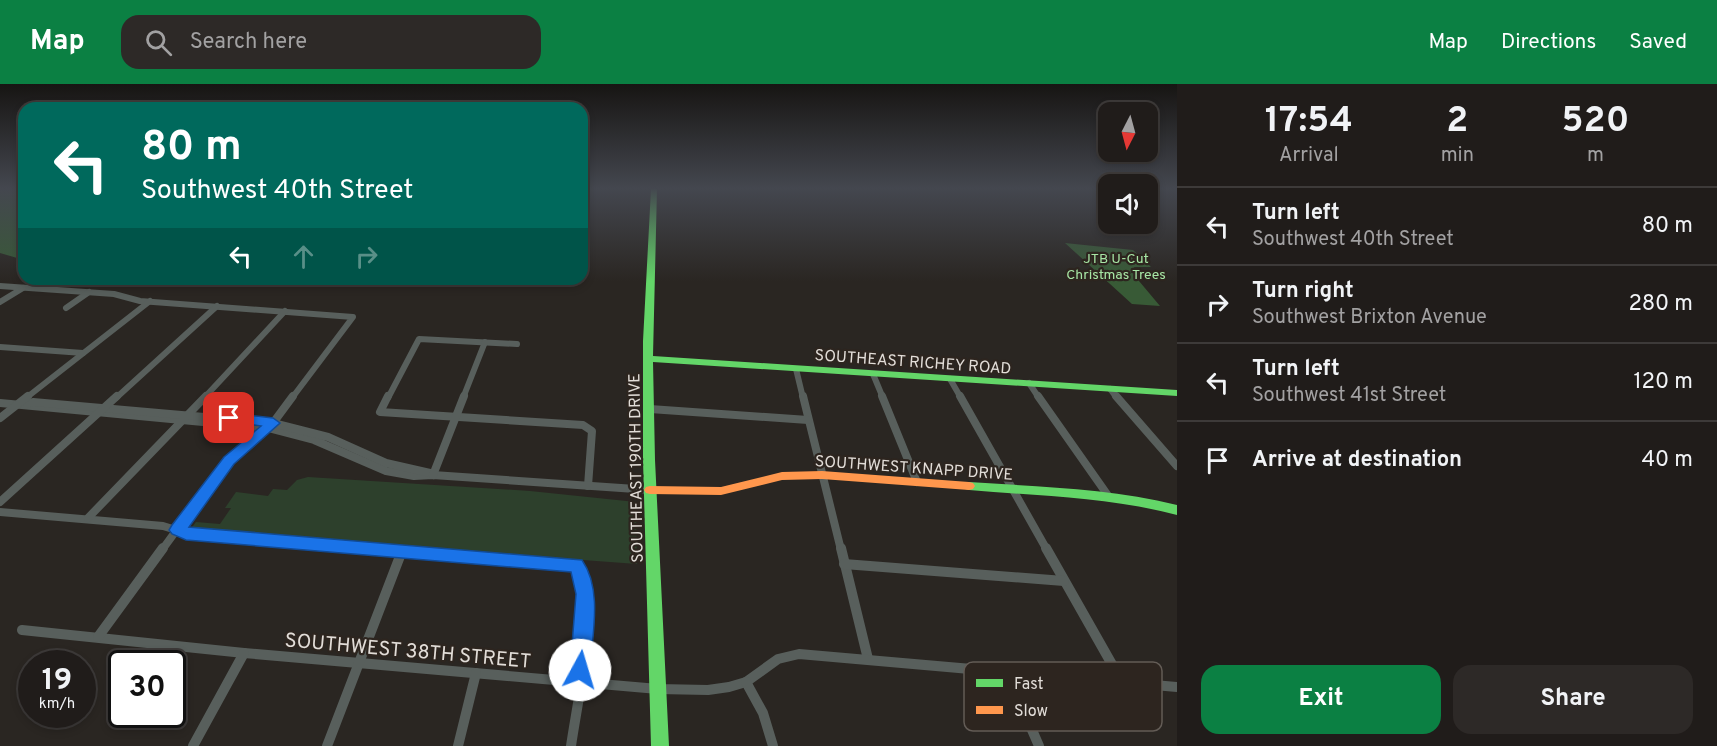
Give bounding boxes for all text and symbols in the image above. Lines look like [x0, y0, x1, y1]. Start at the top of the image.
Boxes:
search box [121, 15, 541, 69]
text: Map [30, 24, 85, 60]
icon: search [142, 26, 175, 59]
text: Search here [190, 29, 307, 56]
text: Map [1428, 29, 1468, 56]
text: Directions [1501, 29, 1596, 56]
text: Saved [1629, 29, 1687, 56]
text: 17:54 [1265, 99, 1353, 145]
text: 2 [1446, 99, 1468, 145]
text: 520 [1562, 99, 1629, 145]
north arrow [1098, 102, 1158, 162]
map controls [1098, 102, 1158, 234]
text: 80 m [141, 122, 242, 175]
icon: left [42, 126, 120, 204]
text: Arrival [1279, 143, 1339, 169]
text: min [1441, 143, 1474, 169]
text: m [1587, 143, 1604, 169]
text: Southwest 40th Street [141, 174, 413, 208]
button: sound [1098, 174, 1158, 234]
text: Turn left [1252, 200, 1340, 227]
icon: left [1201, 210, 1234, 243]
text: 80 m [1642, 213, 1693, 240]
text: Southwest 40th Street [1252, 227, 1454, 253]
icon: left [224, 240, 257, 273]
icon: ahead [287, 240, 320, 273]
icon: right [350, 240, 383, 273]
park label: JTB U-Cut Christmas Trees [1066, 251, 1166, 284]
text: Turn right [1252, 278, 1354, 305]
icon: right [1201, 288, 1234, 321]
text: 280 m [1628, 291, 1693, 318]
text: Southwest Brixton Avenue [1252, 305, 1487, 331]
street label: SOUTHEAST RICHEY ROAD [814, 346, 1012, 380]
text: Turn left [1252, 356, 1340, 383]
icon: left [1201, 366, 1234, 399]
text: 120 m [1633, 369, 1693, 396]
street label: SOUTHEAST 190TH DRIVE [625, 373, 649, 563]
text: Southwest 41st Street [1252, 383, 1446, 409]
pin [203, 392, 254, 443]
icon: arrive [212, 401, 245, 434]
icon: arrive [1201, 444, 1234, 477]
text: Arrive at destination [1252, 447, 1462, 474]
text: 40 m [1641, 447, 1693, 474]
street label: SOUTHWEST KNAPP DRIVE [814, 452, 1014, 486]
street label: SOUTHWEST 38TH STREET [284, 628, 532, 676]
position arrow [548, 638, 612, 702]
speed limit sign: 30 [108, 650, 186, 728]
legend [964, 662, 1162, 731]
text: 19 [42, 663, 72, 700]
button: Exit [1201, 665, 1441, 734]
button: Share [1453, 665, 1693, 734]
text: Fast [1014, 675, 1044, 695]
text: km/h [39, 695, 75, 714]
text: Slow [1014, 702, 1048, 722]

